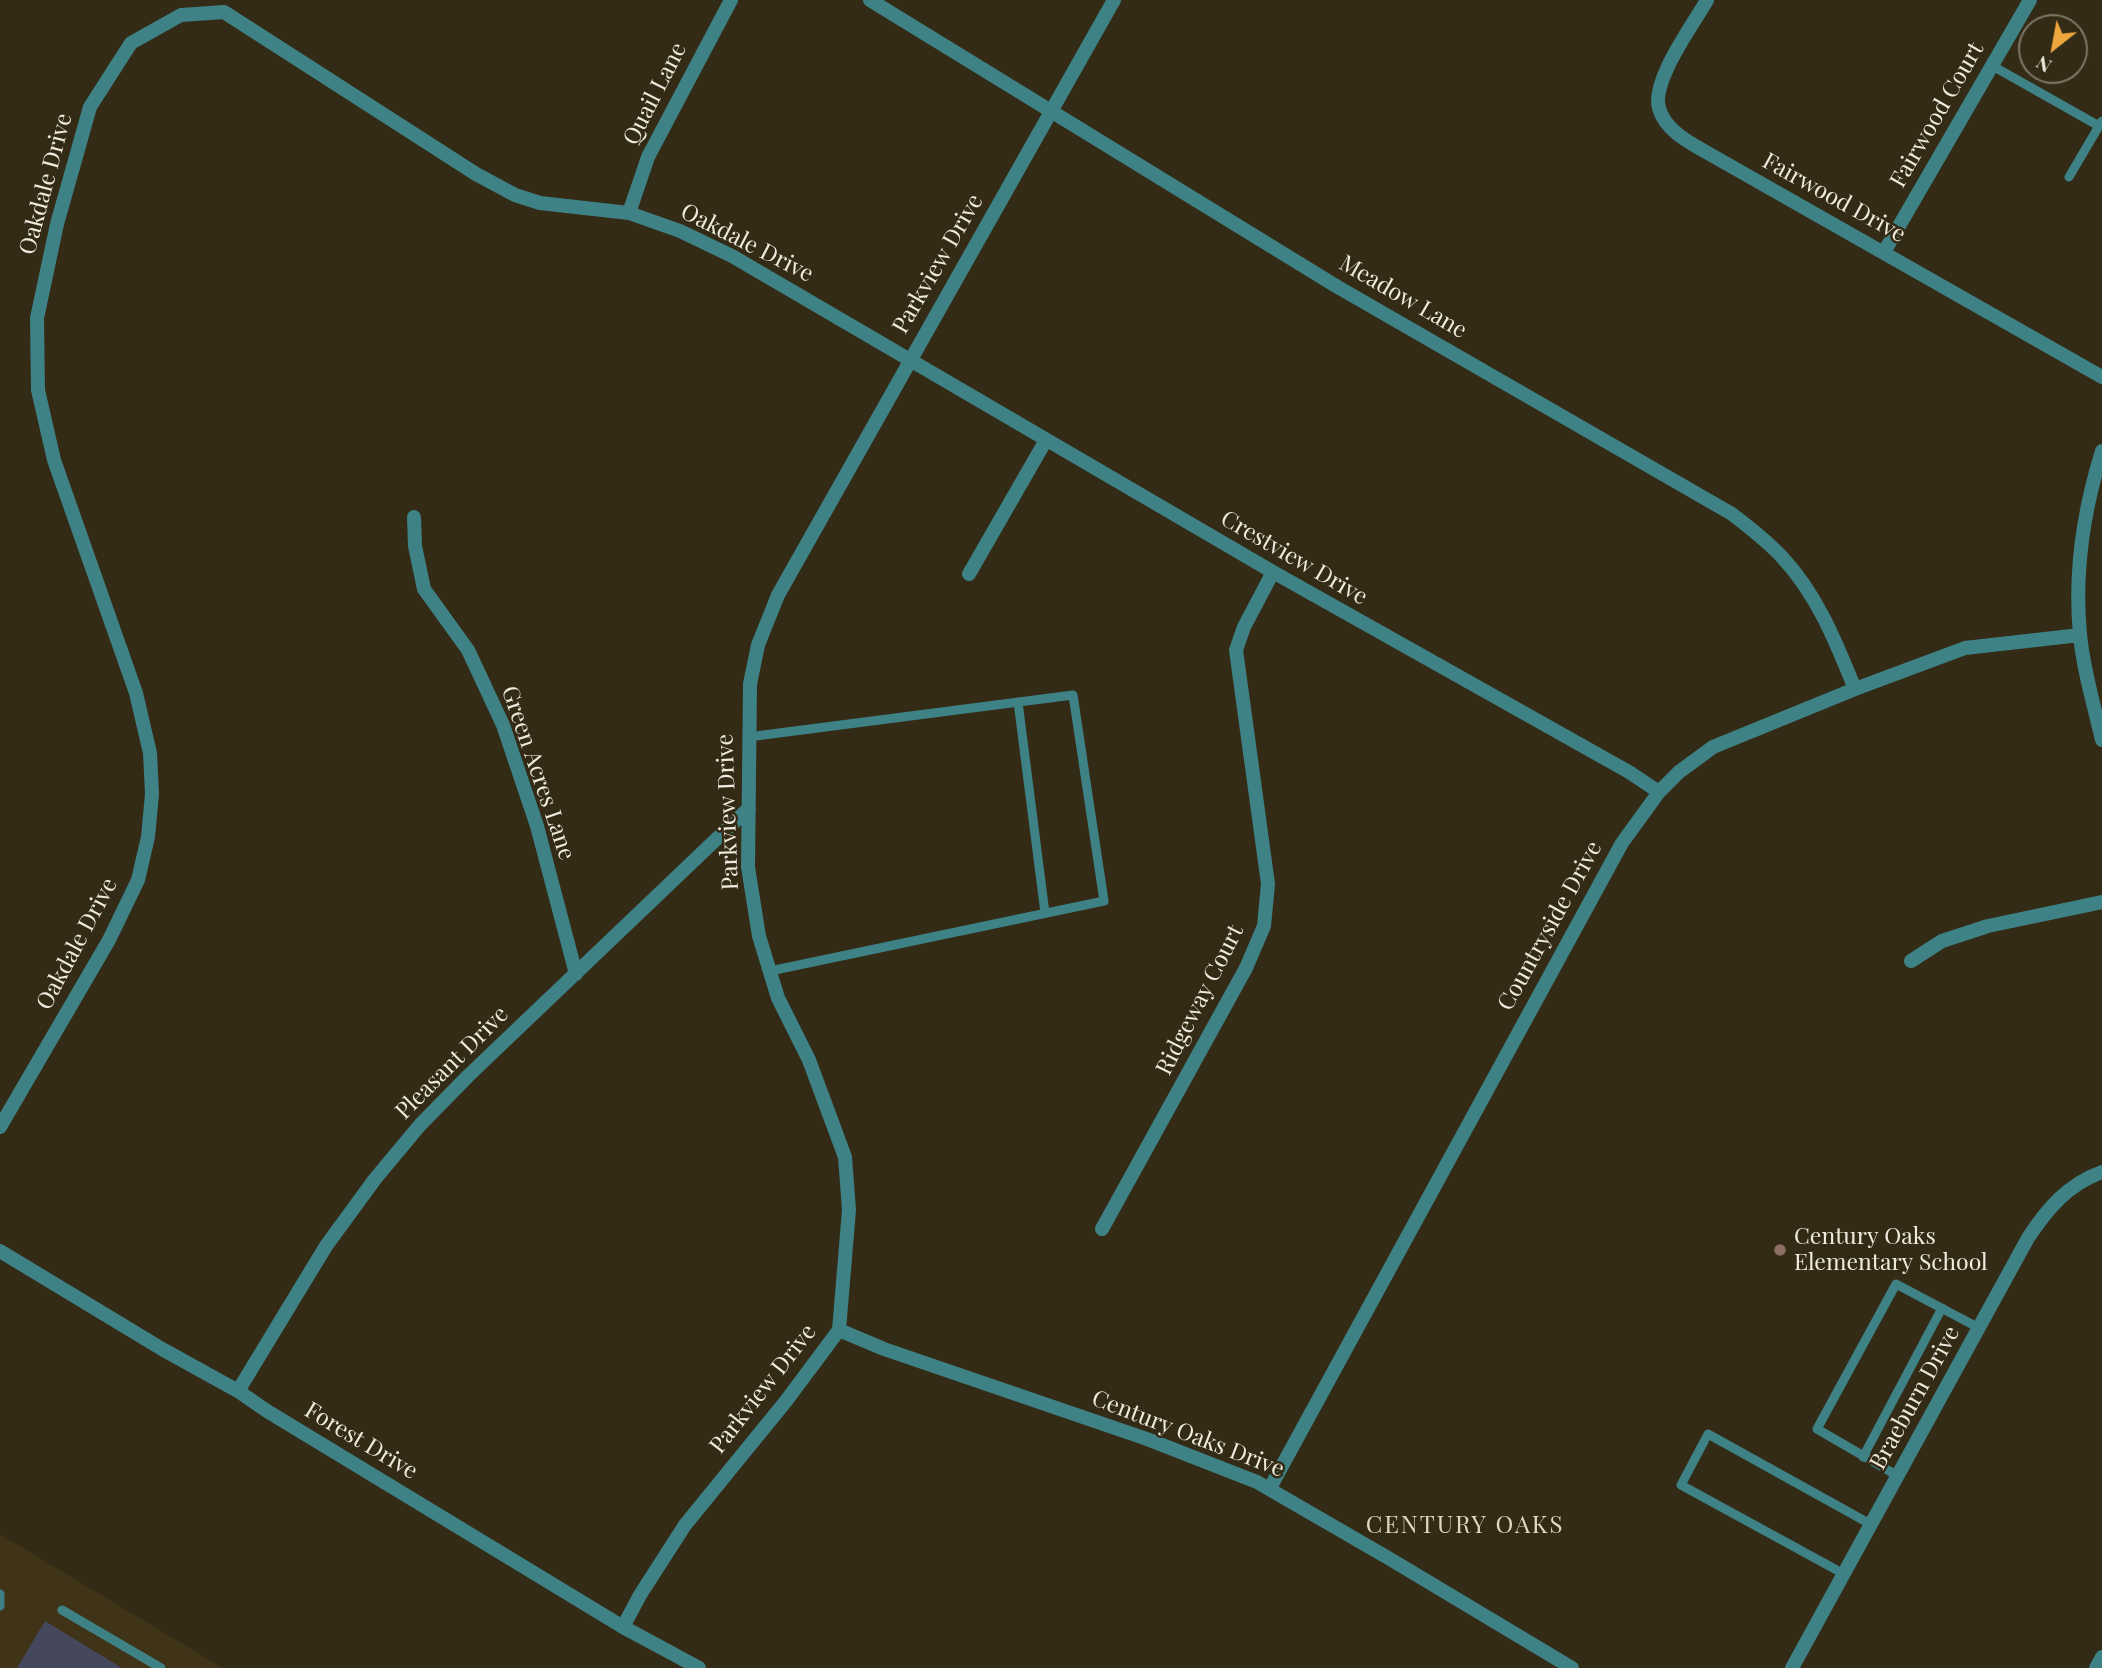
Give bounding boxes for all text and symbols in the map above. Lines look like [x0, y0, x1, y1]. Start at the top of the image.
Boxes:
north arrow [2018, 14, 2088, 84]
street label: Fairwood Court [1884, 37, 1990, 193]
street label: Quail Lane [617, 38, 693, 150]
text: N [2031, 51, 2056, 80]
street label: Oakdale Drive [14, 110, 78, 258]
street label: Fairwood Drive [1758, 147, 1910, 249]
street label: Parkview Drive [887, 189, 989, 339]
street label: Oakdale Drive [676, 198, 818, 288]
street label: Meadow Lane [1334, 249, 1472, 345]
street label: Crestview Drive [1216, 505, 1372, 611]
street label: Green Acres Lane [495, 682, 581, 864]
street label: Parkview Drive [711, 733, 745, 891]
street label: Countryside Drive [1492, 837, 1608, 1015]
street label: Oakdale Drive [31, 873, 123, 1015]
street label: Ridgeway Court [1150, 920, 1250, 1080]
street label: Pleasant Drive [390, 1001, 514, 1125]
place label: Century Oaks Elementary School [1794, 1223, 1988, 1277]
marker: Century Oaks Elementary School [1772, 1242, 1788, 1258]
street label: Parkview Drive [704, 1319, 822, 1459]
street label: Braeburn Drive [1864, 1321, 1966, 1475]
street label: Century Oaks Drive [1088, 1385, 1288, 1483]
street label: Forest Drive [299, 1396, 423, 1486]
district label: CENTURY OAKS [1367, 1512, 1563, 1540]

